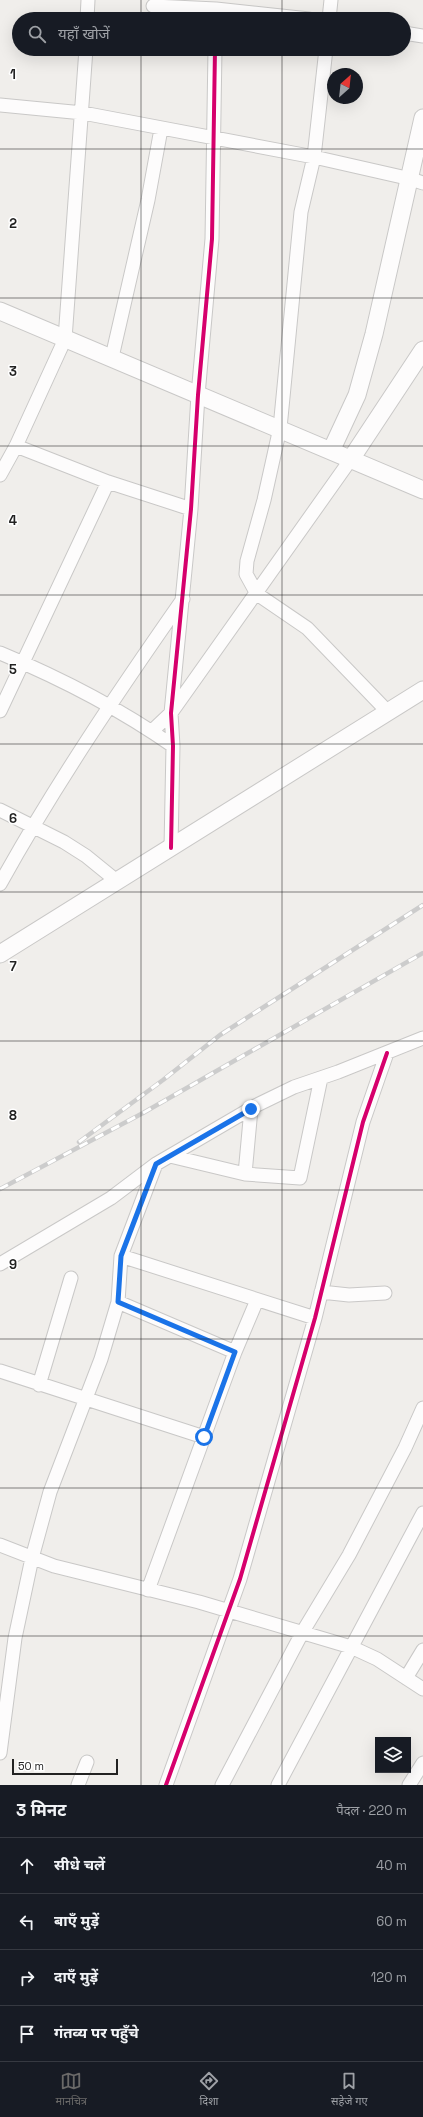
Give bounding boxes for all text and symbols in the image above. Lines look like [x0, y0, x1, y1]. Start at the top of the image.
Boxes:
search box [12, 12, 411, 56]
icon: search [26, 23, 48, 45]
text: यहाँ खोजें [58, 24, 110, 43]
text: 1 [10, 66, 16, 83]
north arrow [327, 68, 363, 104]
text: 2 [9, 215, 17, 232]
text: 3 [9, 363, 17, 380]
text: 4 [9, 512, 17, 529]
text: 5 [9, 661, 17, 678]
text: 6 [9, 810, 17, 827]
text: 7 [9, 958, 17, 975]
route end [242, 1100, 260, 1118]
text: 8 [9, 1107, 17, 1124]
text: 9 [9, 1256, 17, 1273]
route start [195, 1428, 213, 1446]
map controls [375, 1737, 411, 1773]
button: layers [375, 1737, 411, 1773]
scale bar [12, 1757, 118, 1776]
text: 50 m [18, 1759, 44, 1773]
text: 3 मिनट [16, 1799, 66, 1821]
text: पैदल · 220 m [336, 1802, 407, 1819]
icon: ahead [16, 1855, 38, 1877]
text: सीधे चलें [54, 1855, 105, 1874]
text: 40 m [376, 1857, 407, 1874]
icon: left [16, 1911, 38, 1933]
text: बाएँ मुड़ें [54, 1911, 99, 1930]
text: 60 m [376, 1913, 407, 1930]
icon: right [16, 1967, 38, 1989]
text: दाएँ मुड़ें [54, 1967, 98, 1986]
text: 120 m [371, 1969, 407, 1986]
icon: arrive [16, 2023, 38, 2045]
text: गंतव्य पर पहुँचे [54, 2023, 139, 2042]
tab: मानचित्र [56, 2070, 87, 2109]
tab: दिशा [198, 2070, 220, 2109]
tab: सहेजे गए [331, 2070, 368, 2109]

